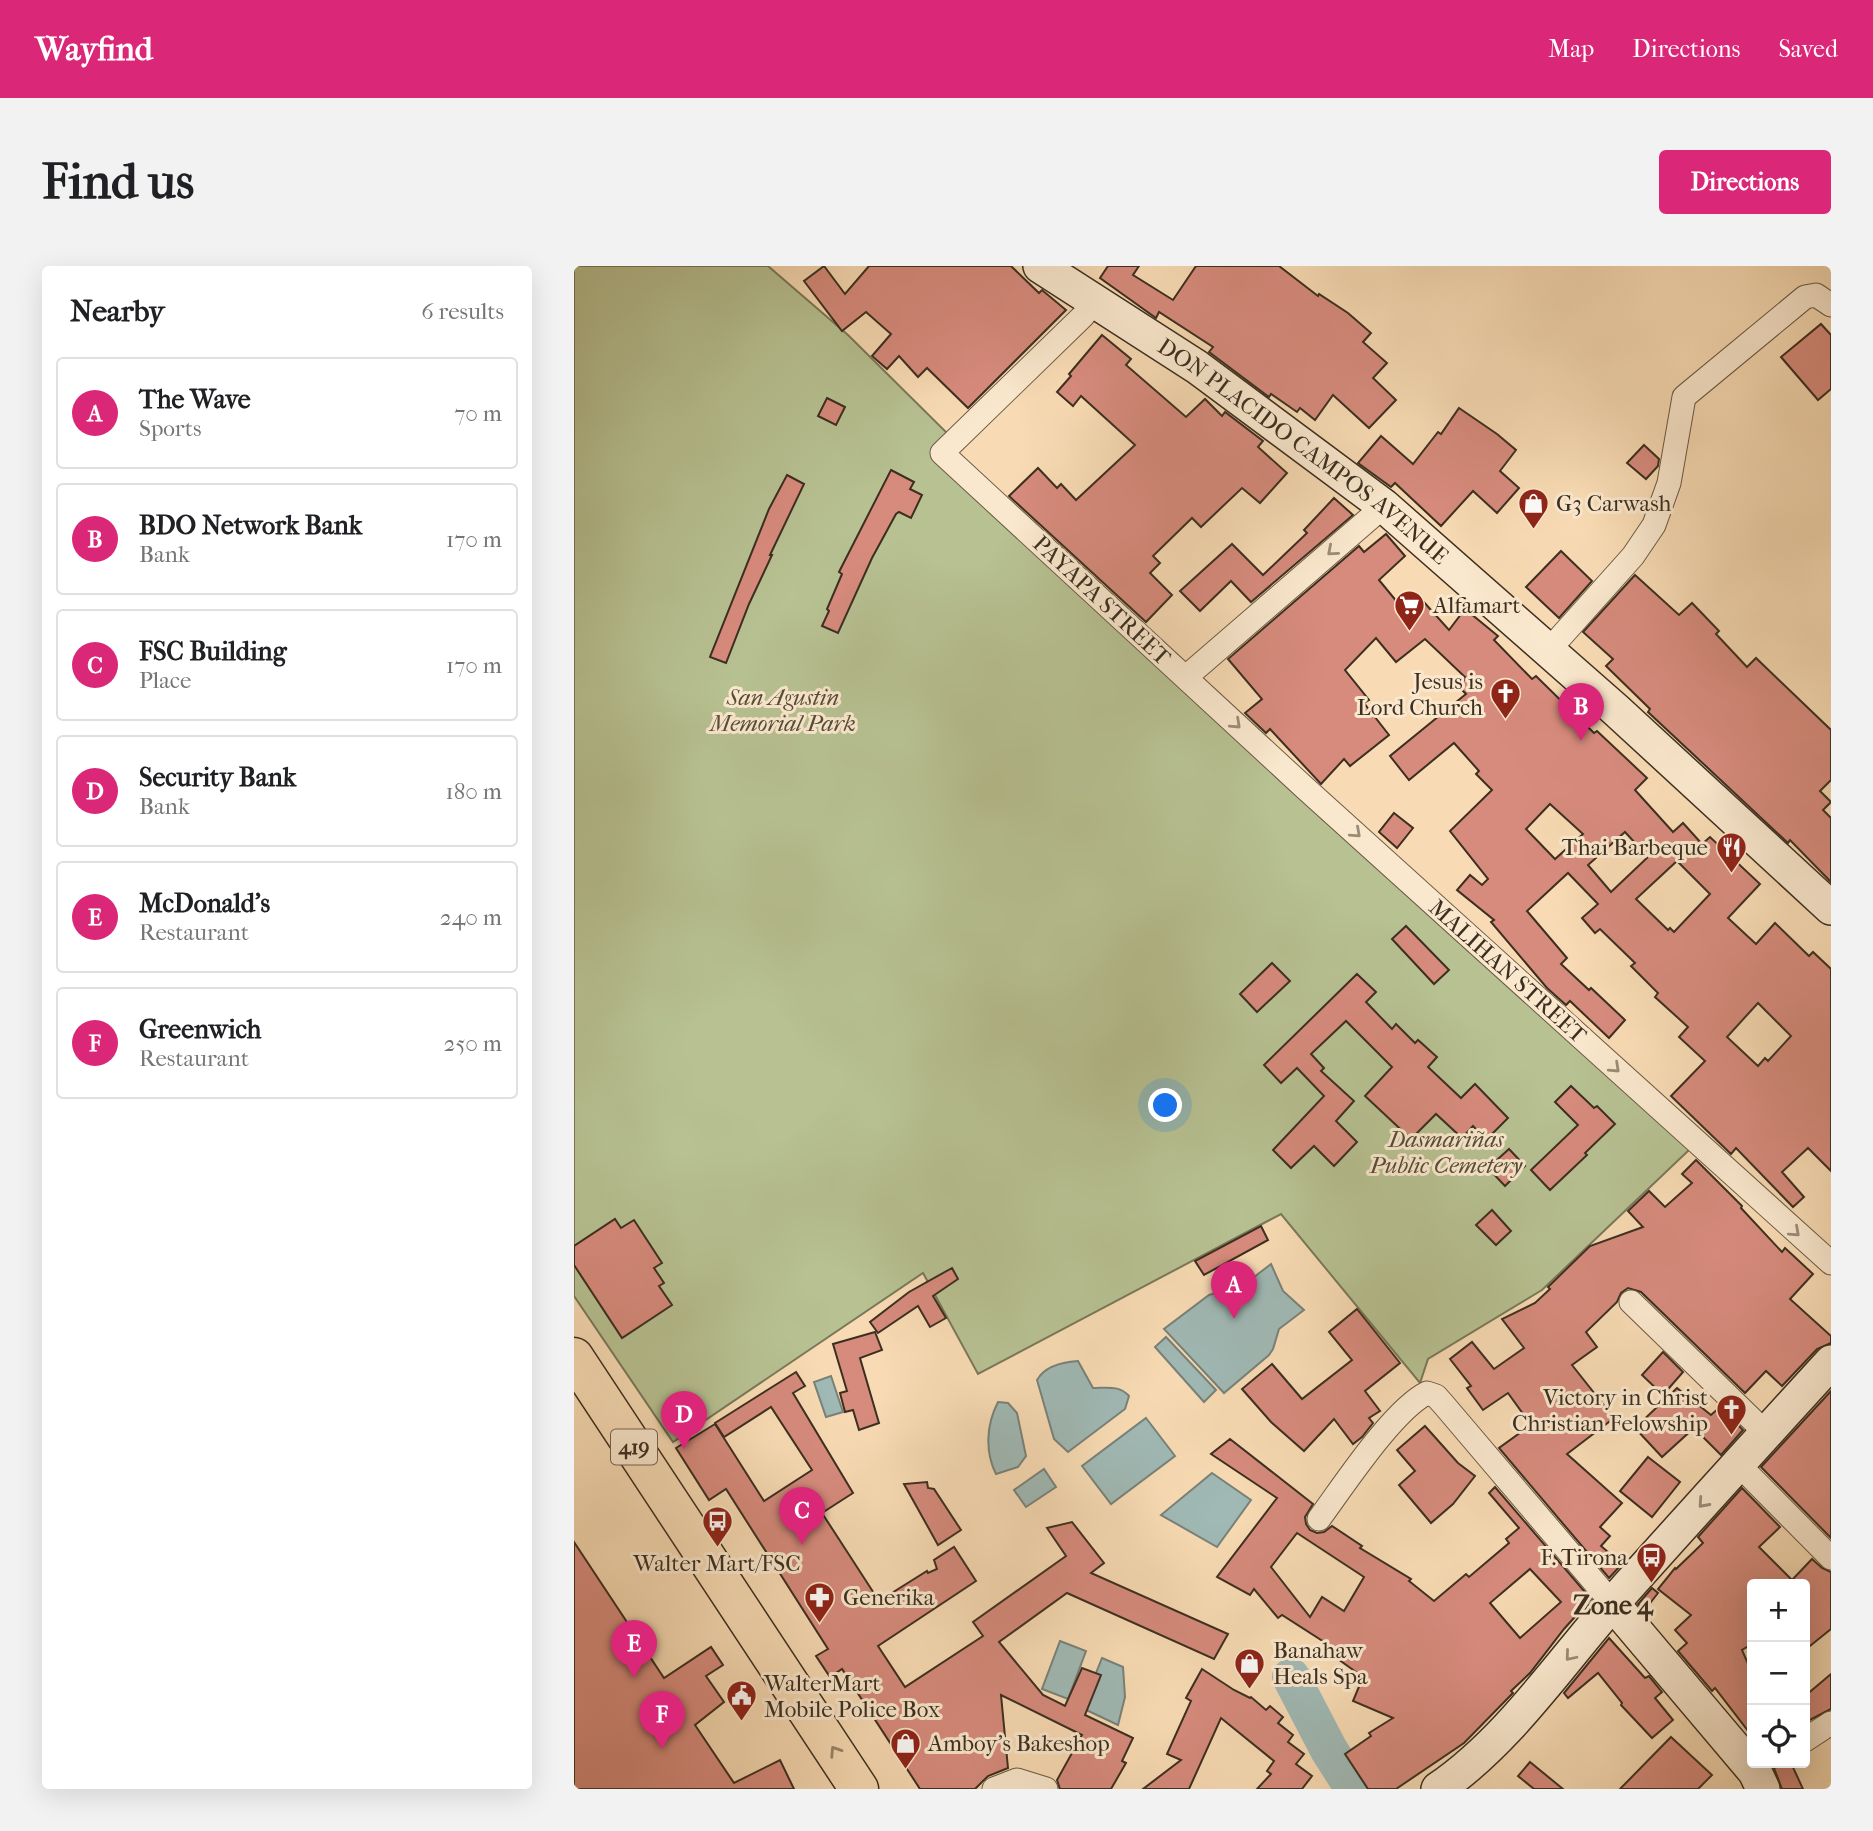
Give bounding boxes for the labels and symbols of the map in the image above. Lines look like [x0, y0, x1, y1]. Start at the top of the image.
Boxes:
street label: DON PLACIDO CAMPOS AVENUE [1153, 332, 1454, 570]
shop icon: G3 Carwash [1516, 486, 1550, 530]
place label: G3 Carwash [1556, 490, 1672, 517]
street label: PAYAPA STREET [1027, 530, 1176, 671]
one-way arrow [1327, 543, 1340, 555]
supermarket icon: Alfamart [1393, 588, 1427, 632]
place label: Alfamart [1432, 592, 1520, 619]
place label: Jesus is Lord Church [1357, 668, 1483, 721]
church icon: Jesus is Lord Church [1489, 677, 1523, 721]
pin: B [1558, 683, 1604, 741]
park label: San Agustin Memorial Park [708, 684, 856, 737]
one-way arrow [1228, 715, 1241, 728]
one-way arrow [1347, 825, 1360, 837]
restaurant icon: Thai Barbeque [1714, 830, 1748, 874]
place label: Thai Barbeque [1562, 834, 1708, 861]
street label: MALIHAN STREET [1424, 894, 1592, 1049]
one-way arrow [1607, 1060, 1620, 1072]
your location [1148, 1088, 1182, 1122]
park label: Dasmariñas Public Cemetery [1369, 1126, 1523, 1179]
one-way arrow [1787, 1223, 1800, 1236]
pin: A [1211, 1261, 1257, 1319]
place label: Victory in Christ Christian Felowship [1512, 1384, 1708, 1437]
pin: D [661, 1391, 707, 1449]
church icon: Victory in Christ Christian Felowship [1714, 1393, 1748, 1437]
road number: 419 [611, 1430, 657, 1464]
pin: C [779, 1487, 825, 1545]
one-way arrow [1699, 1495, 1711, 1508]
bus stop icon: Walter Mart/FSC [700, 1505, 734, 1549]
bus stop icon: F. Tirona [1634, 1540, 1668, 1584]
place label: F. Tirona [1540, 1544, 1628, 1571]
place label: Walter Mart/FSC [632, 1550, 801, 1577]
pharmacy icon: Generika [803, 1580, 837, 1624]
place label: Generika [843, 1584, 935, 1611]
district label: Zone 4 [1573, 1590, 1654, 1622]
pin: E [611, 1620, 657, 1678]
place label: Banahaw Heals Spa [1273, 1637, 1368, 1690]
shop icon: Banahaw Heals Spa [1233, 1646, 1267, 1690]
one-way arrow [1565, 1649, 1578, 1661]
place label: WalterMart Mobile Police Box [763, 1670, 940, 1723]
public building icon: WalterMart Mobile Police Box [724, 1679, 758, 1723]
pin: F [639, 1691, 685, 1749]
shop icon: Amboy's Bakeshop [888, 1726, 922, 1770]
place label: Amboy's Bakeshop [927, 1730, 1110, 1757]
one-way arrow [830, 1746, 843, 1759]

